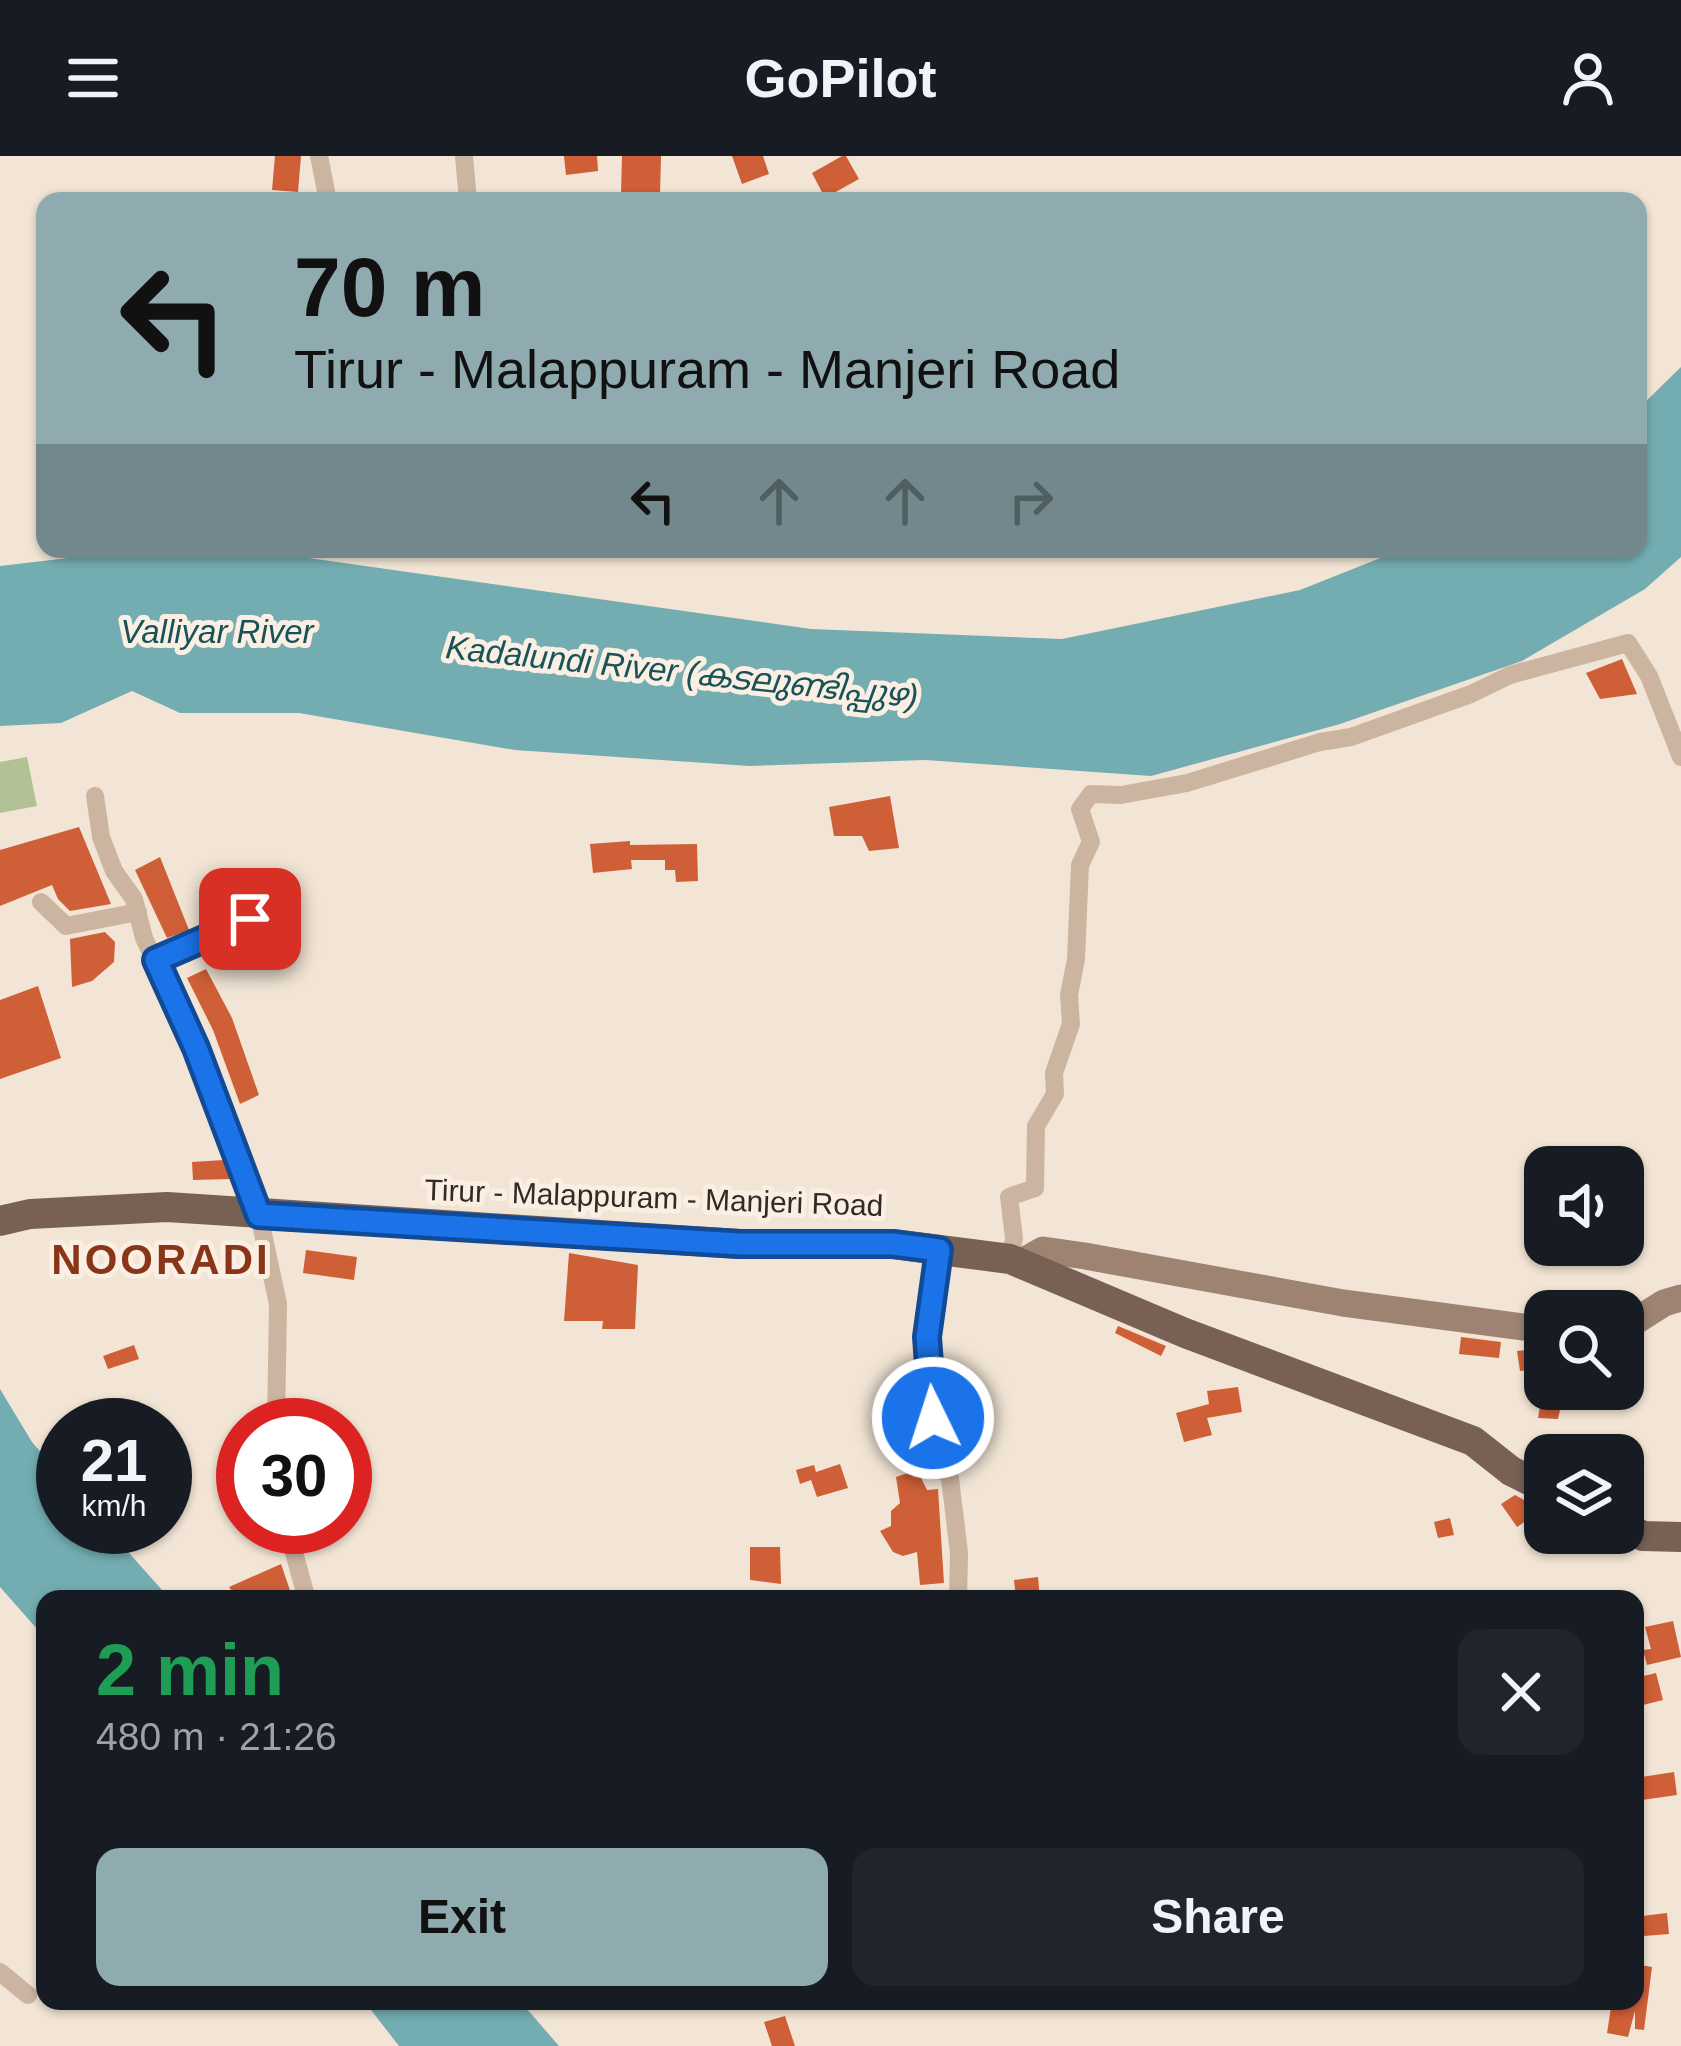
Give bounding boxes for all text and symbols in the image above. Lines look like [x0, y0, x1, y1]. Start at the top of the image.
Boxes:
icon: menu [60, 45, 126, 111]
icon: person [1555, 45, 1621, 111]
text: GoPilot [745, 48, 936, 108]
icon: left [96, 240, 252, 396]
text: 70 m [294, 240, 485, 334]
text: Tirur - Malappuram - Manjeri Road [294, 339, 1120, 399]
icon: left [620, 468, 686, 534]
icon: ahead [746, 468, 812, 534]
icon: ahead [872, 468, 938, 534]
icon: right [998, 468, 1064, 534]
water label: Valliyar River [120, 613, 316, 650]
water label: Kadalundi River (കടലുണ്ടിപ്പുഴ) [443, 628, 920, 719]
pin [199, 868, 301, 970]
icon: arrive [217, 886, 283, 952]
map controls [1524, 1146, 1644, 1554]
button: sound [1524, 1146, 1644, 1266]
street label: Tirur - Malappuram - Manjeri Road [424, 1173, 884, 1222]
district label: NOORADI [51, 1236, 271, 1283]
button: search [1524, 1290, 1644, 1410]
position arrow [870, 1355, 996, 1481]
speed limit sign: 30 [216, 1398, 372, 1554]
text: 21 [81, 1427, 147, 1494]
button: layers [1524, 1434, 1644, 1554]
text: km/h [81, 1489, 147, 1522]
button: close [1458, 1629, 1584, 1755]
text: 2 min [96, 1630, 284, 1710]
text: 480 m · 21:26 [96, 1715, 337, 1758]
button: Exit [96, 1848, 828, 1986]
button: Share [852, 1848, 1584, 1986]

